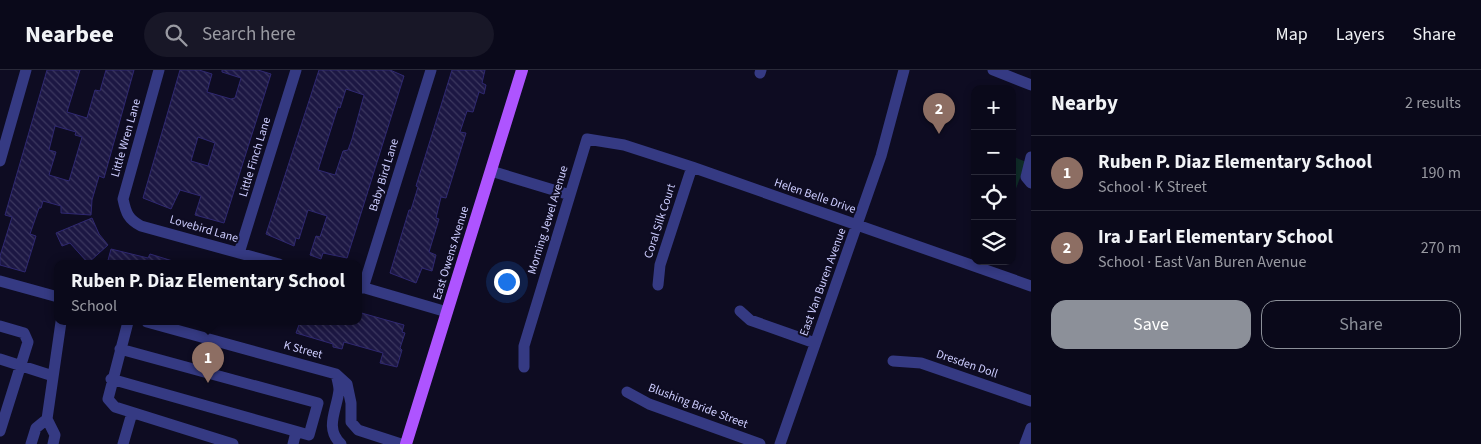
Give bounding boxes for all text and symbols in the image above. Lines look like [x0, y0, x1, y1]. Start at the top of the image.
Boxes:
search box [144, 12, 494, 57]
text: Nearbee [25, 17, 114, 52]
icon: search [162, 21, 190, 49]
text: Search here [202, 21, 296, 48]
text: Map [1276, 22, 1308, 47]
text: Layers [1336, 22, 1385, 47]
text: Share [1413, 22, 1456, 47]
map controls [971, 85, 1016, 265]
button: + [971, 85, 1016, 130]
text: Nearby [1051, 88, 1118, 118]
text: 2 results [1405, 92, 1461, 114]
pin: 2 [923, 93, 955, 134]
street label: Little Wren Lane [107, 97, 145, 179]
street label: Little Finch Lane [235, 115, 275, 199]
button: − [971, 130, 1016, 175]
street label: Baby Bird Lane [365, 137, 403, 213]
text: Ruben P. Diaz Elementary School [1098, 149, 1372, 176]
text: 1 [1063, 162, 1071, 184]
text: 190 m [1421, 162, 1461, 184]
street label: Morning Jewel Avenue [523, 164, 573, 276]
street label: Helen Belle Drive [772, 174, 858, 218]
button: locate [971, 175, 1016, 220]
text: School · K Street [1098, 176, 1207, 198]
street label: Coral Silk Court [640, 181, 680, 261]
street label: East Owens Avenue [429, 204, 473, 302]
street label: Lovebird Lane [168, 211, 240, 247]
button: layers [971, 220, 1016, 265]
text: Ira J Earl Elementary School [1098, 224, 1333, 251]
street label: East Van Buren Avenue [796, 225, 851, 339]
text: 2 [1063, 237, 1071, 259]
text: 270 m [1421, 237, 1461, 259]
text: School · East Van Buren Avenue [1098, 251, 1306, 273]
popup [54, 260, 362, 325]
text: Ruben P. Diaz Elementary School [71, 268, 345, 295]
your location [494, 269, 520, 295]
text: School [71, 295, 117, 317]
button: Save [1051, 300, 1251, 349]
button: Share [1261, 300, 1461, 349]
street label: K Street [282, 337, 324, 363]
pin: 1 [192, 342, 224, 383]
street label: Dresden Doll [934, 346, 1000, 382]
street label: Blushing Bride Street [646, 379, 750, 433]

